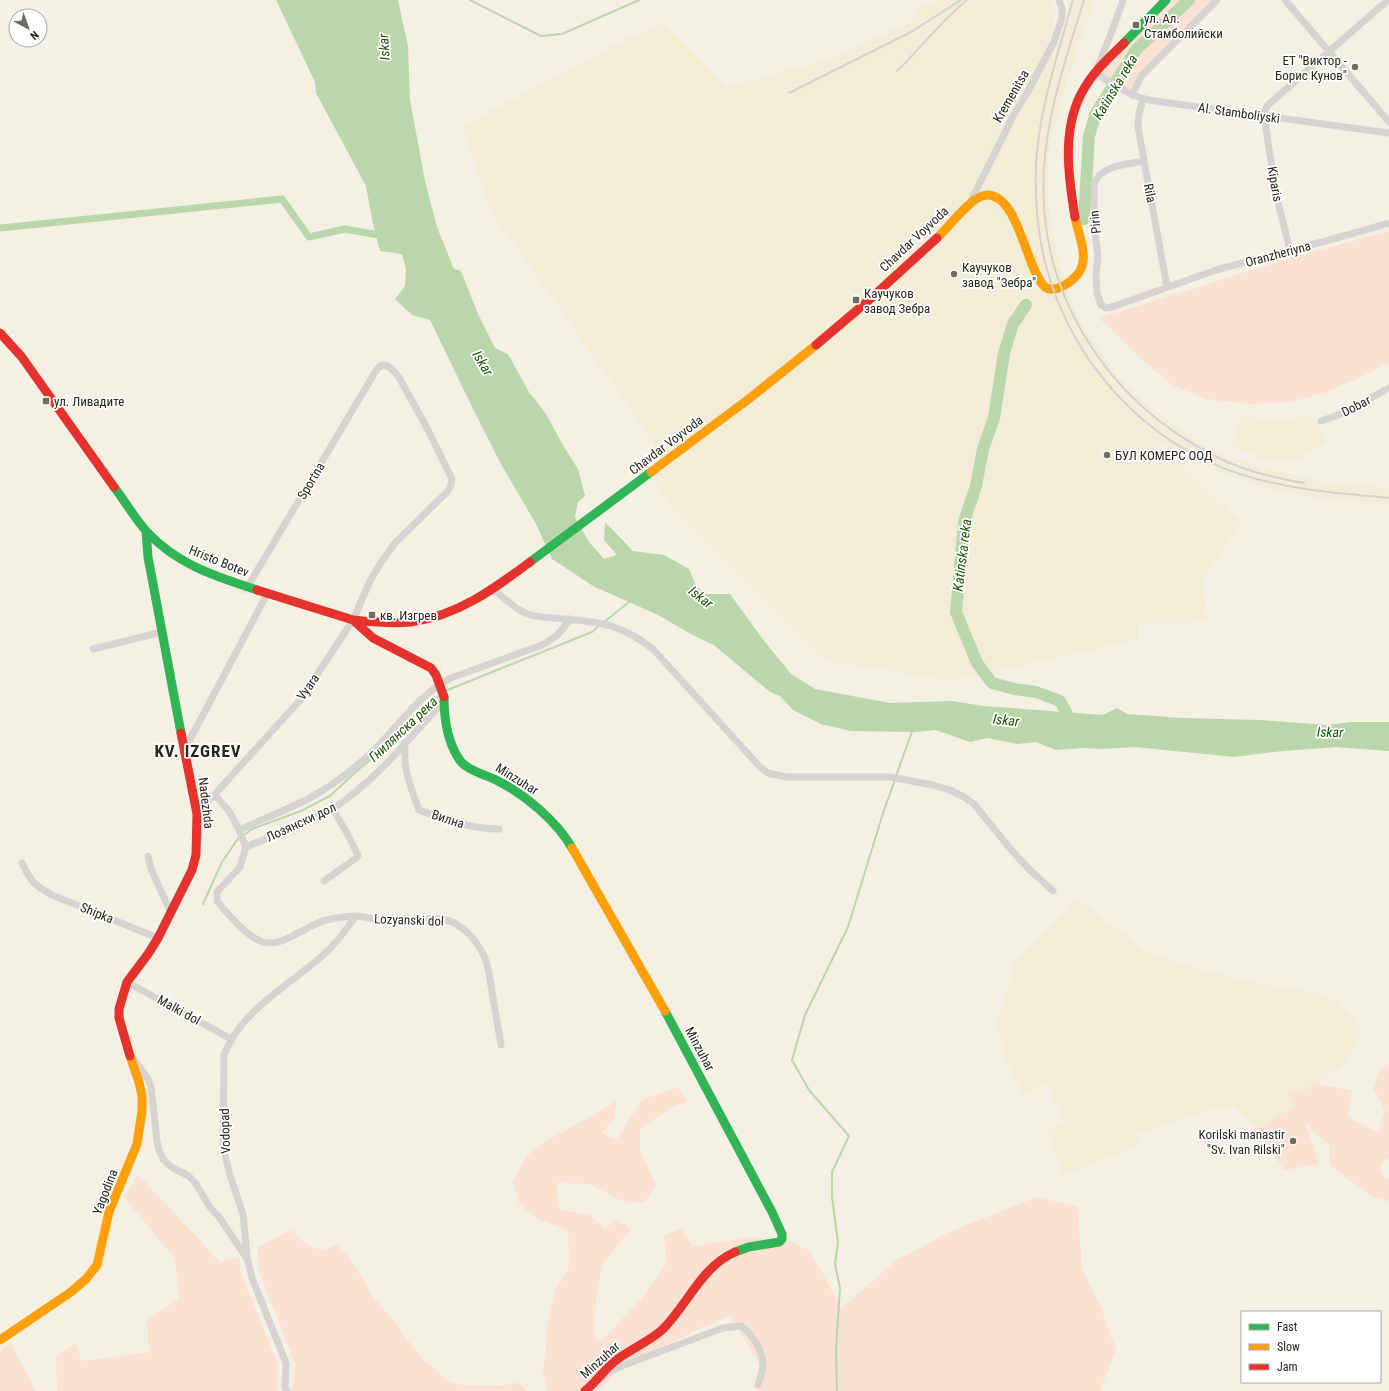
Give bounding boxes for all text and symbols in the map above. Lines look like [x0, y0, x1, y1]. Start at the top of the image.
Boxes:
north arrow [8, 8, 48, 48]
place label: ул. Ал. Стамболийски [1144, 11, 1223, 41]
marker: ул. Ал. Стамболийски [1131, 20, 1141, 30]
text: N [27, 28, 41, 42]
water label: Iskar [375, 33, 393, 61]
water label: Katinska reka [1089, 52, 1141, 122]
place label: ЕТ "Виктор - Борис Кунов" [1275, 53, 1347, 83]
marker: ЕТ "Виктор - Борис Кунов" [1350, 62, 1360, 72]
street label: Kremenitsa [990, 67, 1032, 125]
street label: Al. Stamboliyski [1197, 100, 1281, 126]
street label: Kiparis [1265, 165, 1285, 203]
street label: Rila [1141, 182, 1159, 204]
street label: Chavdar Voyvoda [877, 203, 951, 275]
street label: Pirin [1086, 210, 1104, 234]
street label: Oranzheriyna [1244, 238, 1312, 270]
place label: Каучуков завод "Зебра" [962, 260, 1036, 290]
marker: Каучуков завод "Зебра" [949, 269, 959, 279]
place label: Каучуков завод Зебра [864, 286, 930, 316]
marker: Каучуков завод Зебра [851, 295, 861, 305]
water label: Iskar [469, 348, 497, 379]
street label: Dobar [1339, 392, 1373, 420]
place label: ул. Ливадите [54, 394, 124, 409]
marker: ул. Ливадите [41, 396, 51, 406]
street label: Chavdar Voyvoda [626, 412, 706, 478]
place label: БУЛ КОМЕРС ООД [1115, 448, 1213, 463]
marker: БУЛ КОМЕРС ООД [1102, 450, 1112, 460]
street label: Sportna [294, 460, 328, 502]
water label: Katinska reka [950, 518, 974, 592]
street label: Hristo Botev [187, 542, 252, 580]
water label: Iskar [686, 583, 717, 612]
place label: кв. Изгрев [380, 608, 437, 623]
marker: кв. Изгрев [367, 610, 377, 620]
street label: Vyara [294, 671, 322, 703]
water label: Гнилянска река [365, 693, 441, 765]
water label: Iskar [992, 711, 1021, 729]
water label: Iskar [1317, 724, 1344, 740]
district label: KV. IZGREV [154, 741, 242, 761]
street label: Minzuhar [493, 760, 541, 798]
street label: Nadezhda [195, 777, 217, 829]
street label: Лозянски дол [264, 799, 338, 845]
street label: Вилна [430, 807, 466, 831]
street label: Shipka [78, 900, 116, 926]
street label: Lozyanski dol [374, 911, 444, 929]
street label: Malki dol [155, 992, 203, 1028]
street label: Minzuhar [682, 1024, 718, 1074]
street label: Vodopad [217, 1108, 233, 1154]
place label: Korilski manastir "Sv. Ivan Rilski" [1199, 1127, 1285, 1157]
marker: Korilski manastir "Sv. Ivan Rilski" [1288, 1136, 1298, 1146]
street label: Yagodina [89, 1167, 121, 1217]
legend [1241, 1311, 1381, 1383]
text: Fast [1277, 1320, 1298, 1334]
street label: Minzuhar [577, 1338, 623, 1381]
text: Slow [1277, 1340, 1300, 1354]
text: Jam [1277, 1360, 1298, 1374]

